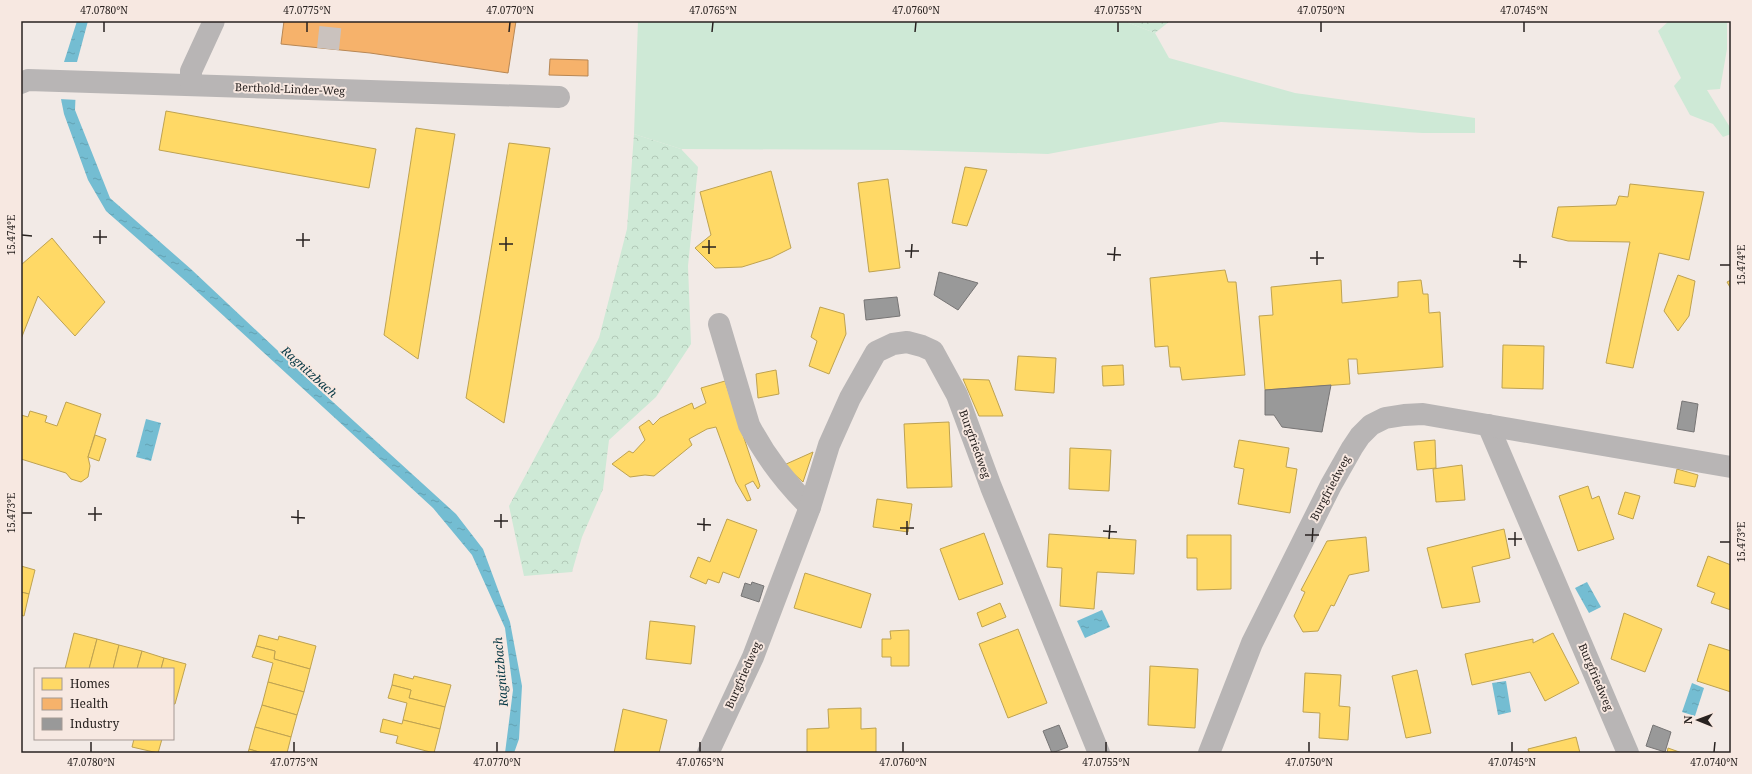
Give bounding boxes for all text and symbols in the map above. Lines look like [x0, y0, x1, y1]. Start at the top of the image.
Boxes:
text: 47.0780°N [80, 3, 128, 17]
text: 47.0775°N [283, 3, 331, 17]
text: 47.0770°N [486, 3, 534, 17]
text: 47.0765°N [689, 3, 737, 17]
text: 47.0760°N [892, 3, 940, 17]
text: 47.0755°N [1094, 3, 1142, 17]
text: 47.0750°N [1297, 3, 1345, 17]
text: 47.0745°N [1500, 3, 1548, 17]
street label: Berthold-Linder-Weg [235, 79, 346, 98]
text: 15.474°E [4, 215, 18, 255]
text: 15.474°E [1734, 245, 1748, 285]
water label: Ragnitzbach [277, 341, 341, 401]
street label: Burgfriedweg [956, 407, 995, 480]
street label: Burgfriedweg [1306, 452, 1353, 523]
text: 15.473°E [4, 493, 18, 533]
text: 15.473°E [1734, 522, 1748, 562]
water label: Ragnitzbach [489, 637, 512, 708]
street label: Burgfriedweg [721, 639, 764, 711]
street label: Burgfriedweg [1575, 641, 1617, 713]
legend [34, 668, 174, 740]
text: Homes [70, 675, 110, 692]
text: Health [70, 695, 109, 712]
north arrow [1678, 700, 1718, 740]
text: Industry [70, 715, 119, 732]
text: N [1680, 715, 1695, 724]
text: 47.0780°N [67, 755, 115, 769]
text: 47.0775°N [270, 755, 318, 769]
text: 47.0770°N [473, 755, 521, 769]
text: 47.0765°N [676, 755, 724, 769]
text: 47.0760°N [879, 755, 927, 769]
text: 47.0755°N [1082, 755, 1130, 769]
text: 47.0750°N [1285, 755, 1333, 769]
text: 47.0745°N [1488, 755, 1536, 769]
text: 47.0740°N [1690, 755, 1738, 769]

